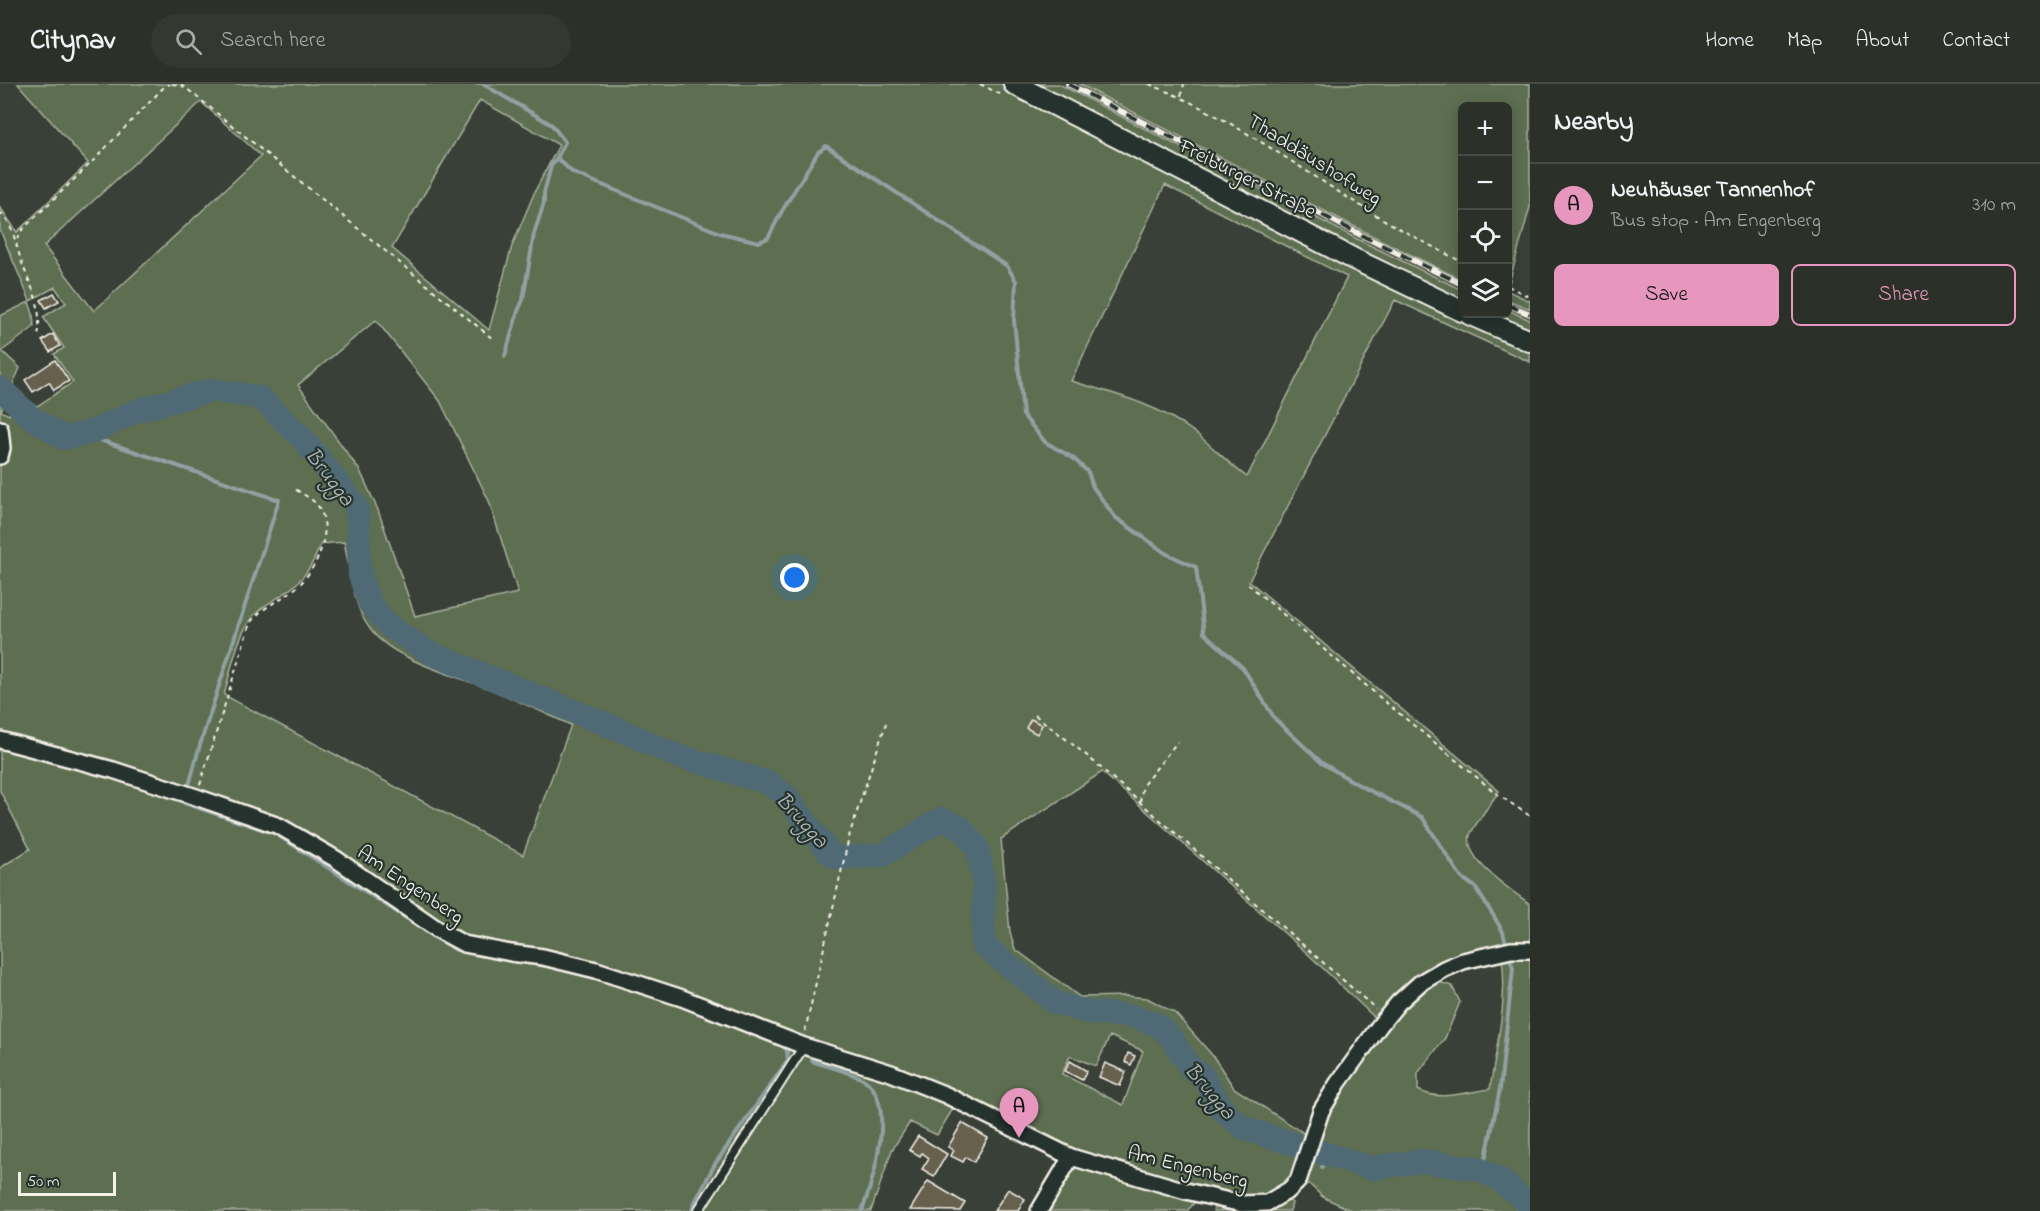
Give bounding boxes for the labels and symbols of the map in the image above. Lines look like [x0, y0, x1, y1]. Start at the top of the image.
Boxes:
street label: Thaddäushofweg [1240, 107, 1387, 216]
street label: Freiburger Straße [1171, 132, 1322, 229]
water label: Brugga [296, 442, 362, 515]
your location [780, 563, 809, 592]
water label: Brugga [767, 786, 835, 857]
street label: Am Engenberg [349, 839, 469, 934]
water label: Brugga [1175, 1056, 1243, 1128]
pin: A [1000, 1088, 1038, 1138]
street label: Am Engenberg [1124, 1138, 1251, 1199]
scale bar [18, 1169, 116, 1196]

